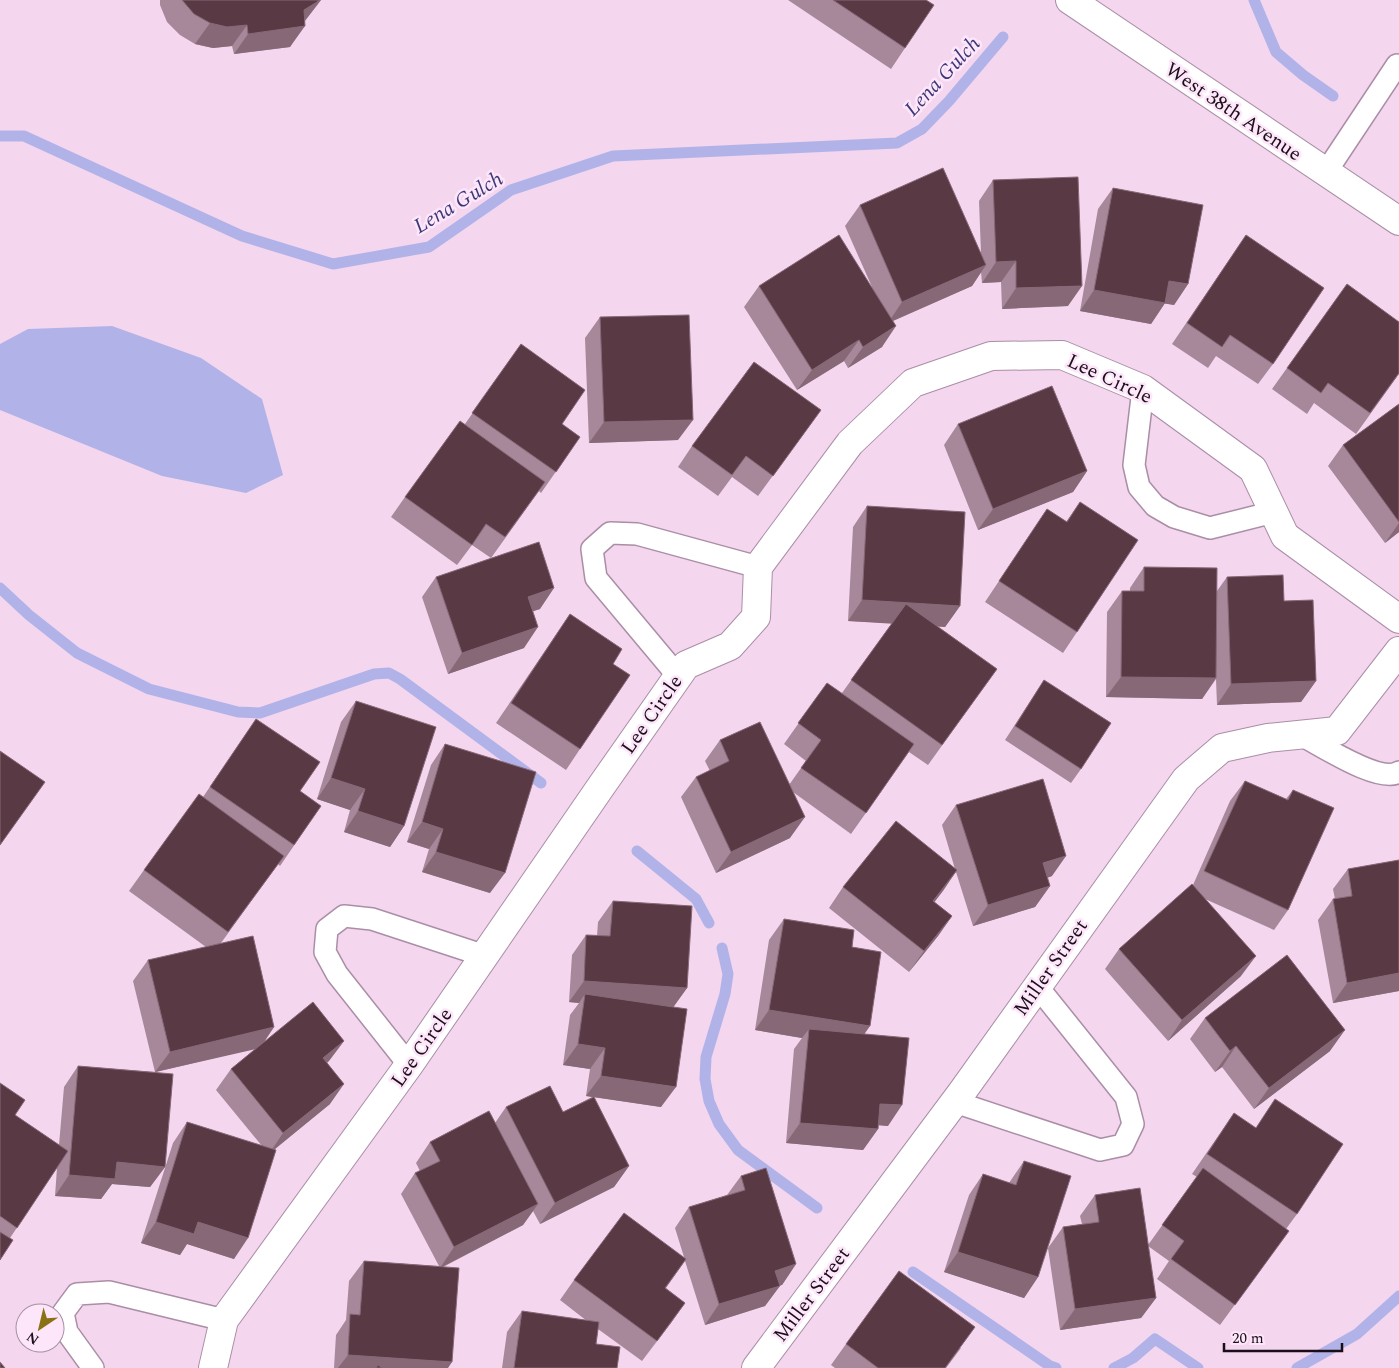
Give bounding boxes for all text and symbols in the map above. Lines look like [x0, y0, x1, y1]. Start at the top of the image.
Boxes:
water label: Lena Gulch [897, 29, 988, 124]
street label: West 38th Avenue [1159, 55, 1308, 169]
water label: Lena Gulch [408, 163, 510, 242]
street label: Lee Circle [1062, 346, 1157, 412]
street label: Lee Circle [613, 669, 690, 760]
street label: Miller Street [1006, 913, 1095, 1022]
street label: Lee Circle [383, 1002, 460, 1093]
street label: Miller Street [766, 1241, 858, 1348]
north arrow [15, 1303, 65, 1353]
scale bar [1224, 1320, 1342, 1352]
text: N [22, 1326, 44, 1350]
text: 20 m [1232, 1327, 1264, 1350]

